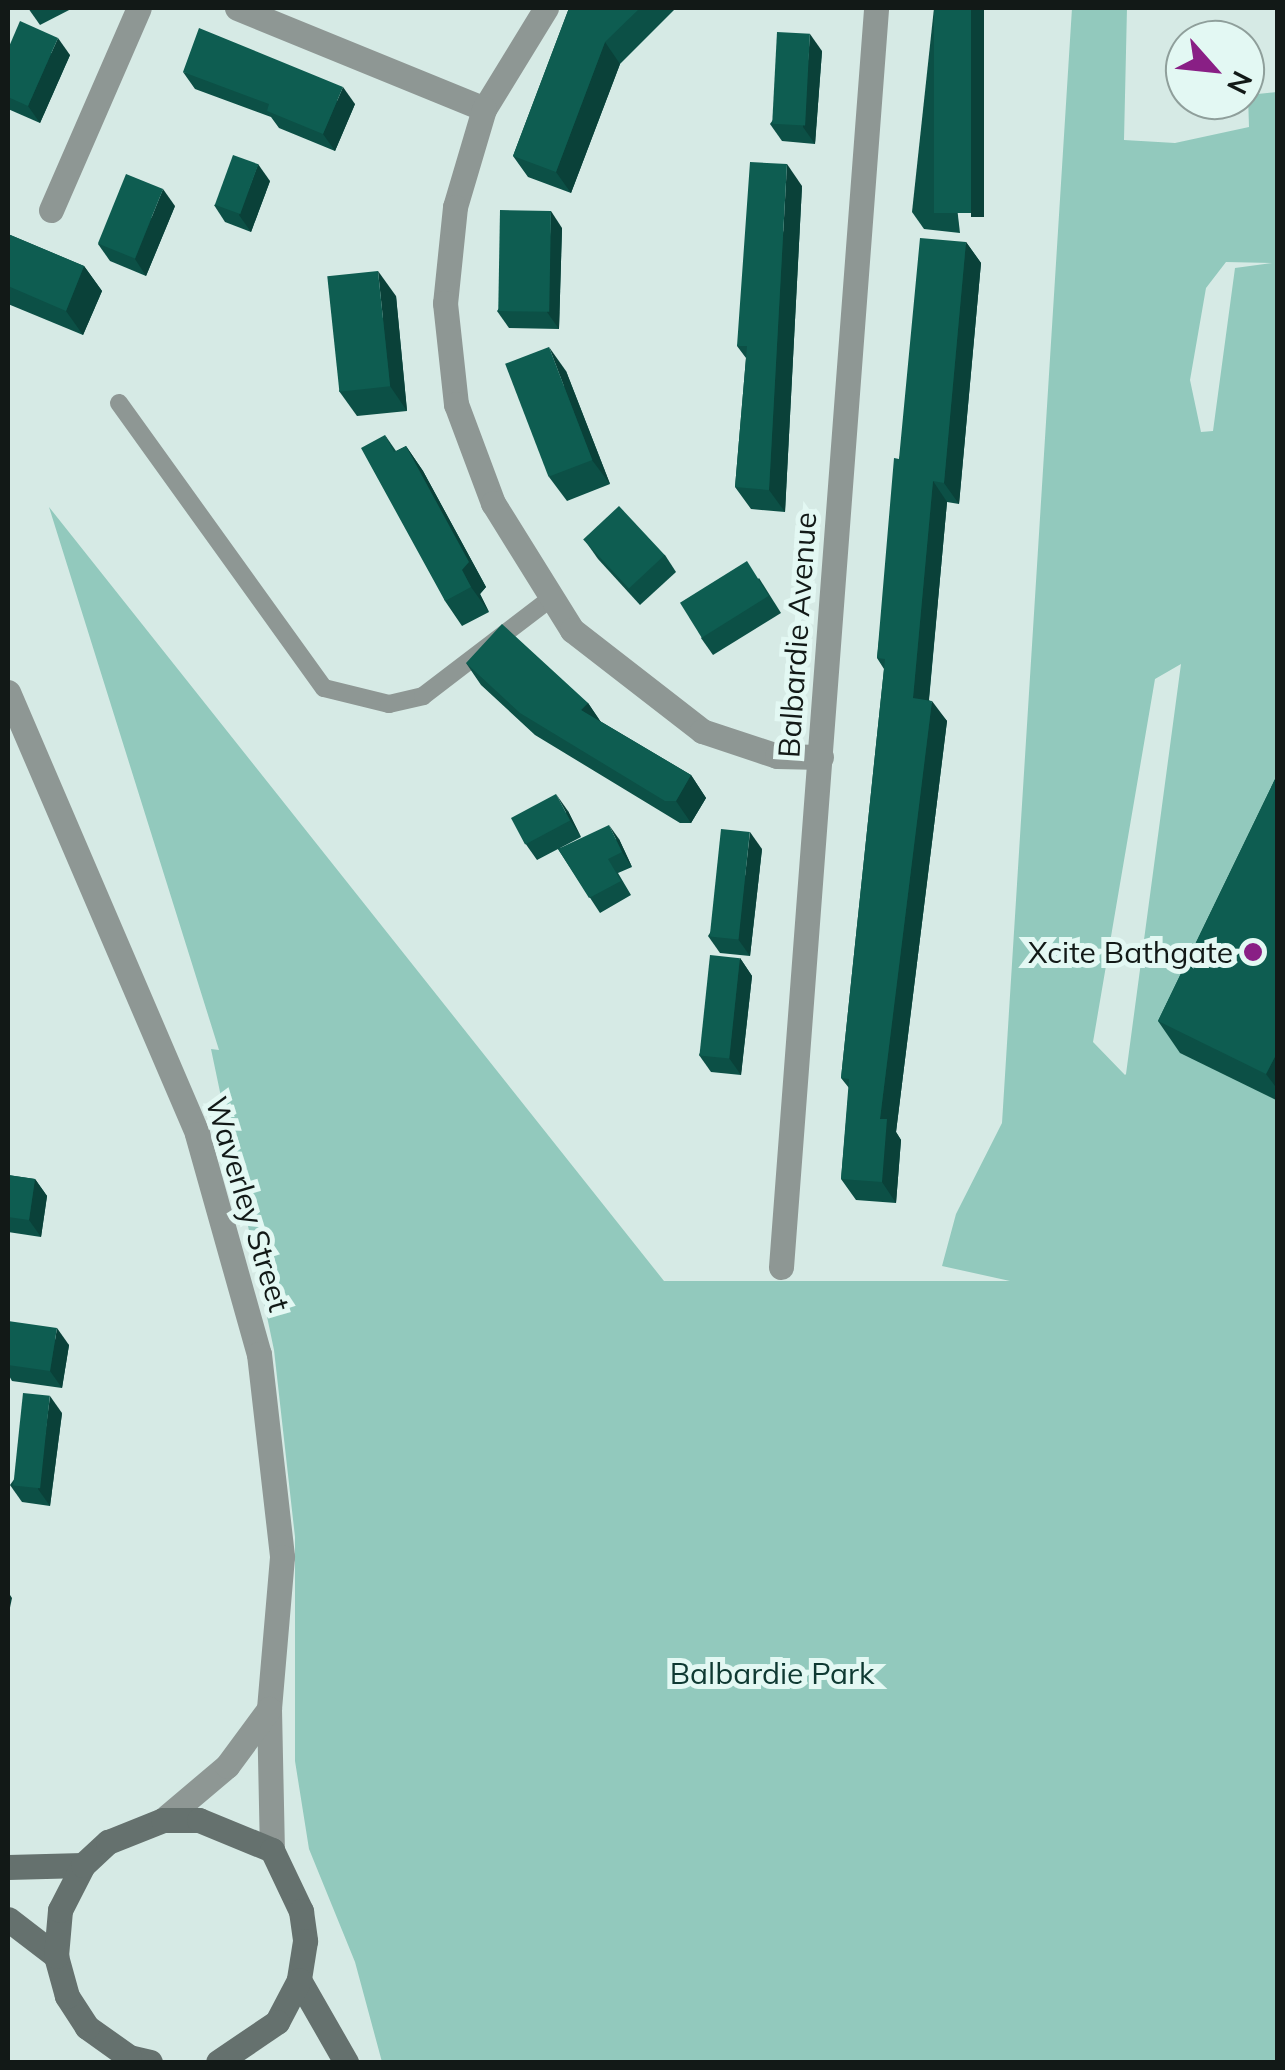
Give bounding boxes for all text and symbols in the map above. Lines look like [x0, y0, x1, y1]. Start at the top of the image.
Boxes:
north arrow [1165, 20, 1265, 120]
text: N [1220, 66, 1261, 100]
street label: Balbardie Avenue [770, 511, 824, 759]
place label: Xcite Bathgate [1028, 934, 1233, 970]
marker: Xcite Bathgate [1242, 941, 1264, 963]
street label: Waverley Street [198, 1092, 298, 1316]
park label: Balbardie Park [670, 1655, 874, 1691]

